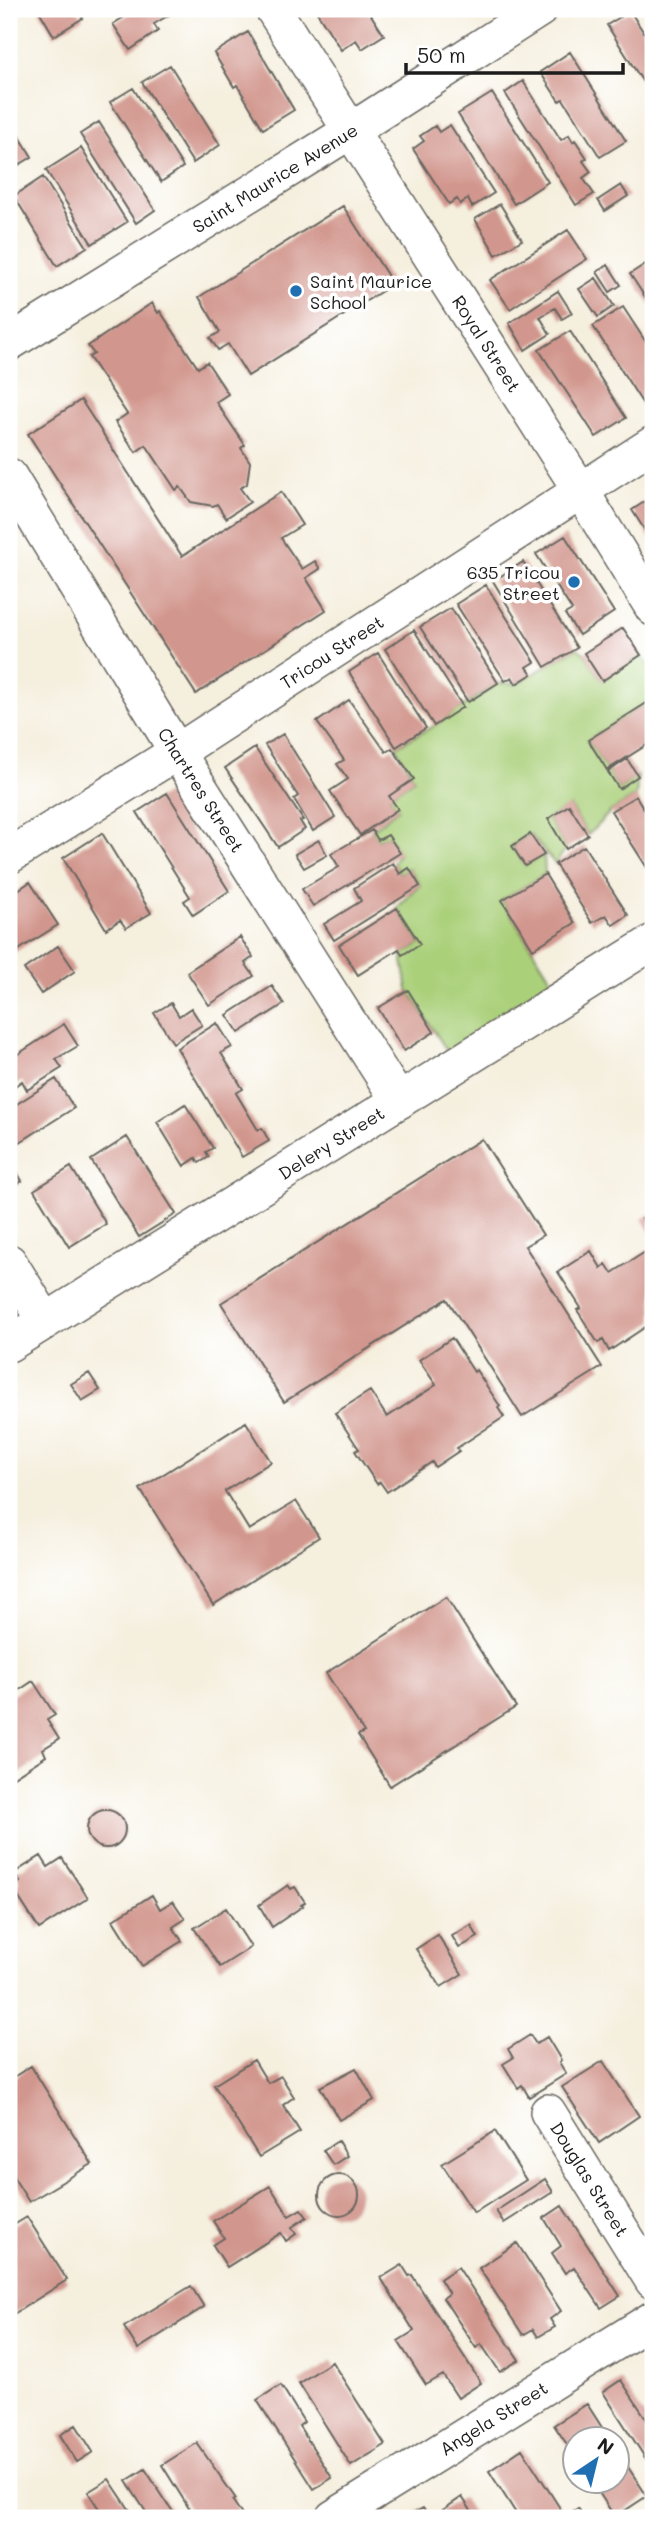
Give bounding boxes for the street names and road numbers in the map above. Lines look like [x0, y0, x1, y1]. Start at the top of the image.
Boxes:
street label: Saint Maurice Avenue [188, 117, 362, 238]
street label: Royal Street [447, 291, 527, 397]
street label: Tricou Street [275, 609, 388, 694]
street label: Chartres Street [153, 723, 250, 857]
street label: Delery Street [274, 1101, 389, 1185]
street label: Douglas Street [545, 2117, 634, 2241]
street label: Angela Street [435, 2376, 552, 2461]

